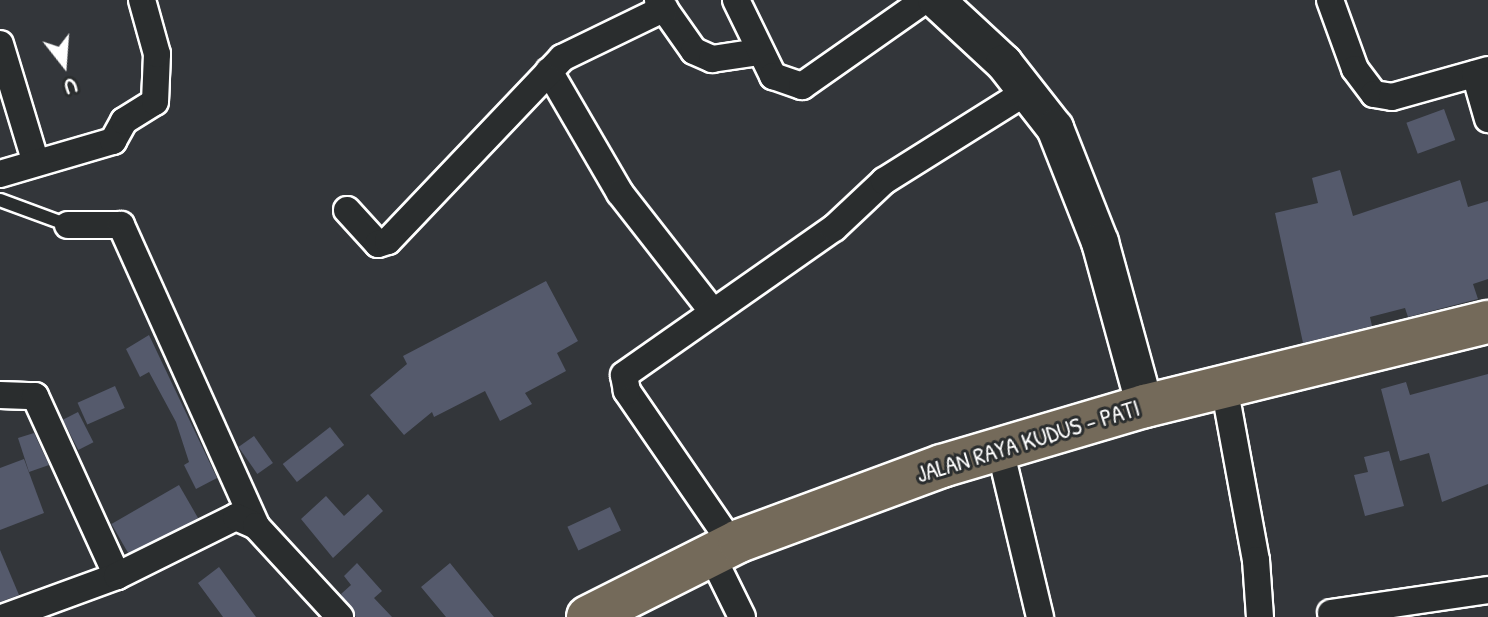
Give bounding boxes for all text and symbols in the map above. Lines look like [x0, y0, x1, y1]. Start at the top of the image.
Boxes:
north arrow [24, 24, 104, 104]
text: U [61, 71, 81, 103]
street label: JALAN RAYA KUDUS - PATI [913, 393, 1143, 489]

